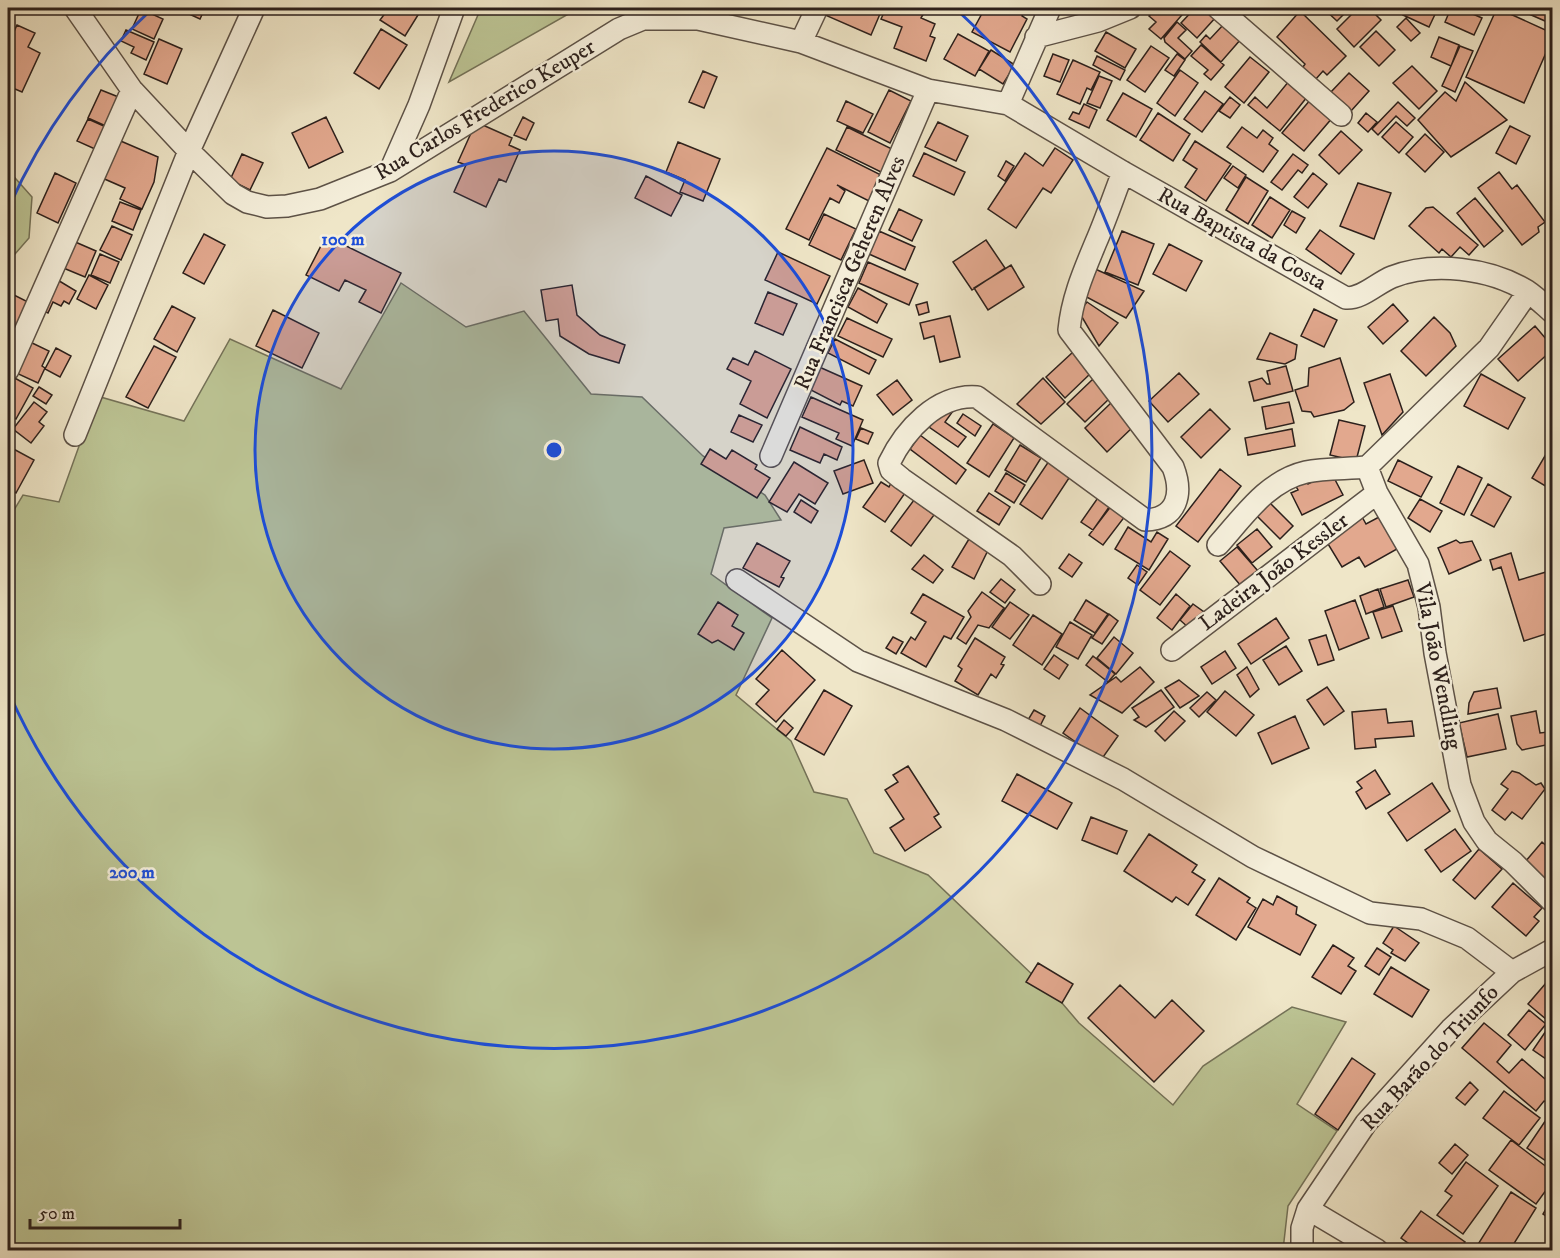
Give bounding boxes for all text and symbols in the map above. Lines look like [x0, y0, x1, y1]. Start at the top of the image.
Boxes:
street label: Rua Carlos Frederico Keuper [370, 33, 601, 187]
street label: Rua Francisca Geheren Alves [788, 152, 912, 394]
street label: Rua Baptista da Costa [1153, 181, 1332, 297]
text: 100 m [321, 229, 365, 251]
centre of rings [544, 440, 564, 460]
street label: Ladeira João Kessler [1194, 507, 1355, 637]
street label: Vila João Wendling [1408, 579, 1467, 752]
text: 200 m [109, 862, 155, 884]
street label: Rua Barão do Triunfo [1355, 979, 1505, 1137]
scale bar [30, 1192, 180, 1230]
text: 50 m [39, 1203, 75, 1225]

